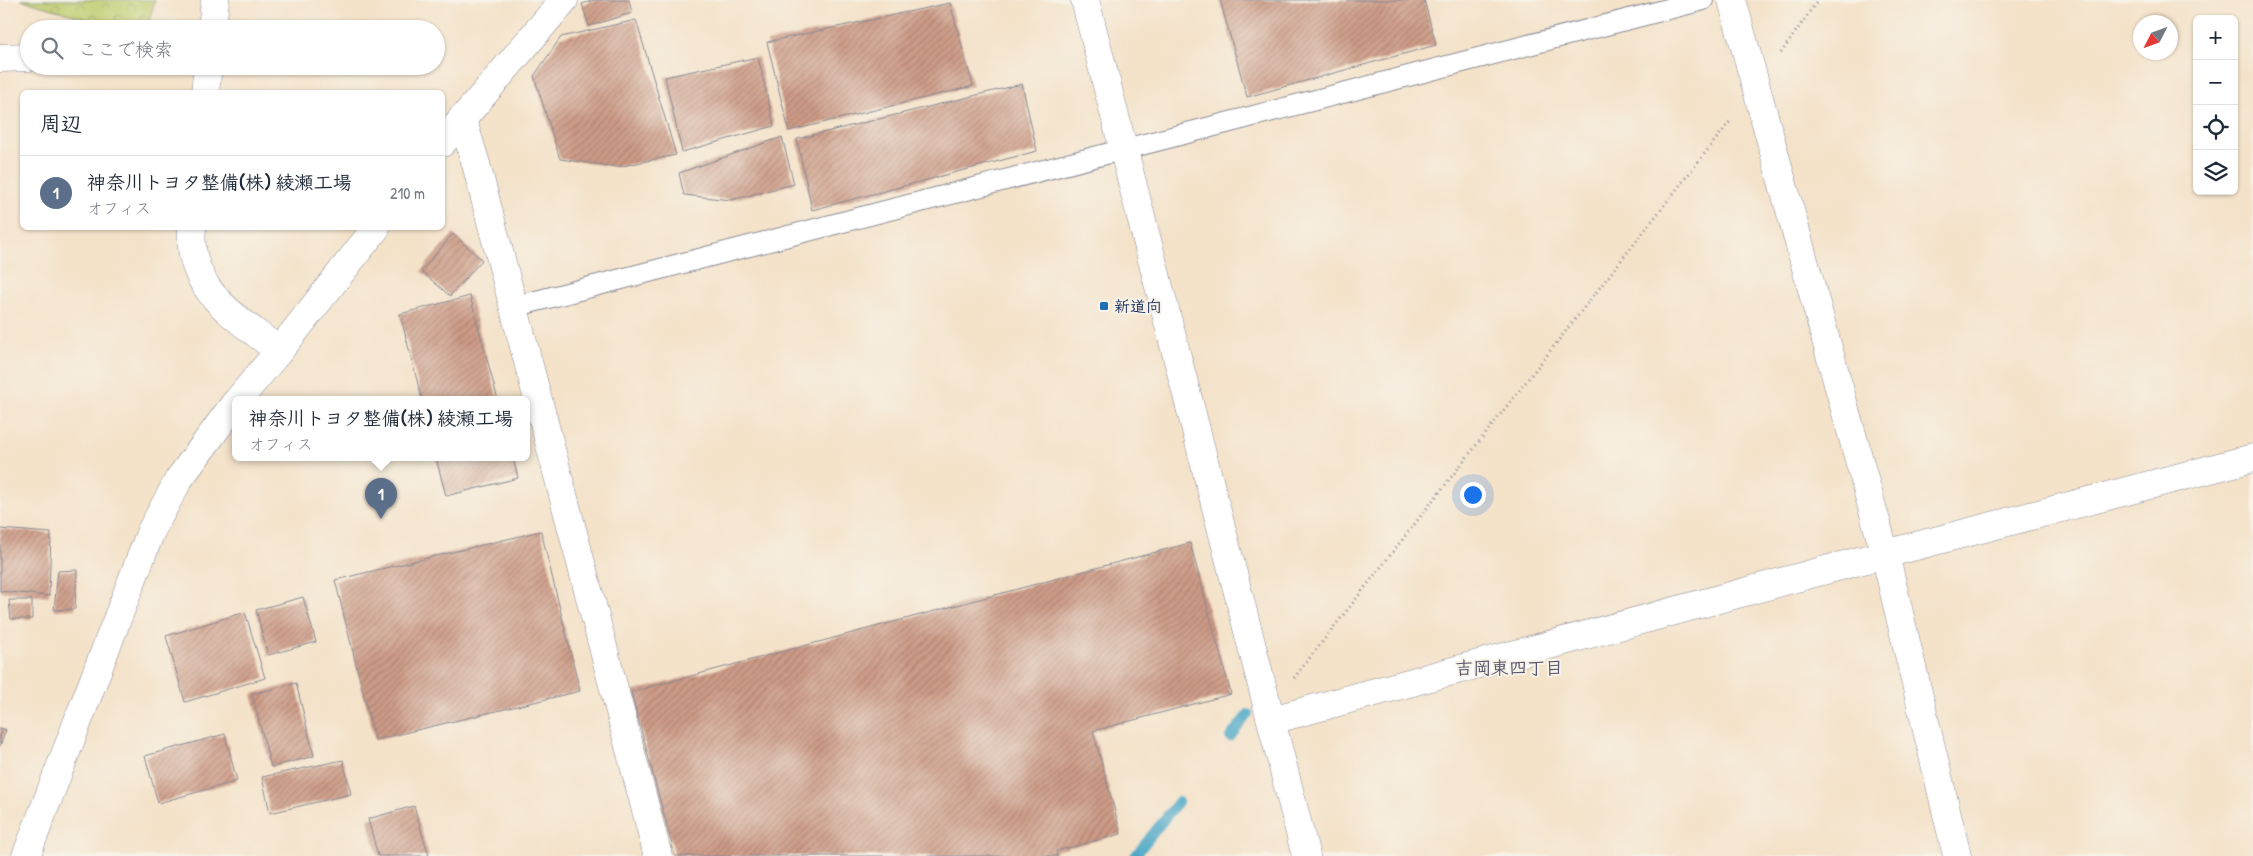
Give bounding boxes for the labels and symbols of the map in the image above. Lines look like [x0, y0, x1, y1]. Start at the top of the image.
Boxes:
north arrow [2133, 15, 2178, 60]
place label: 新道向 [1114, 295, 1162, 317]
marker: 新道向 [1098, 300, 1110, 312]
pin: 1 [365, 478, 397, 519]
your location [1460, 482, 1486, 508]
district label: 吉岡東四丁目 [1455, 655, 1563, 680]

